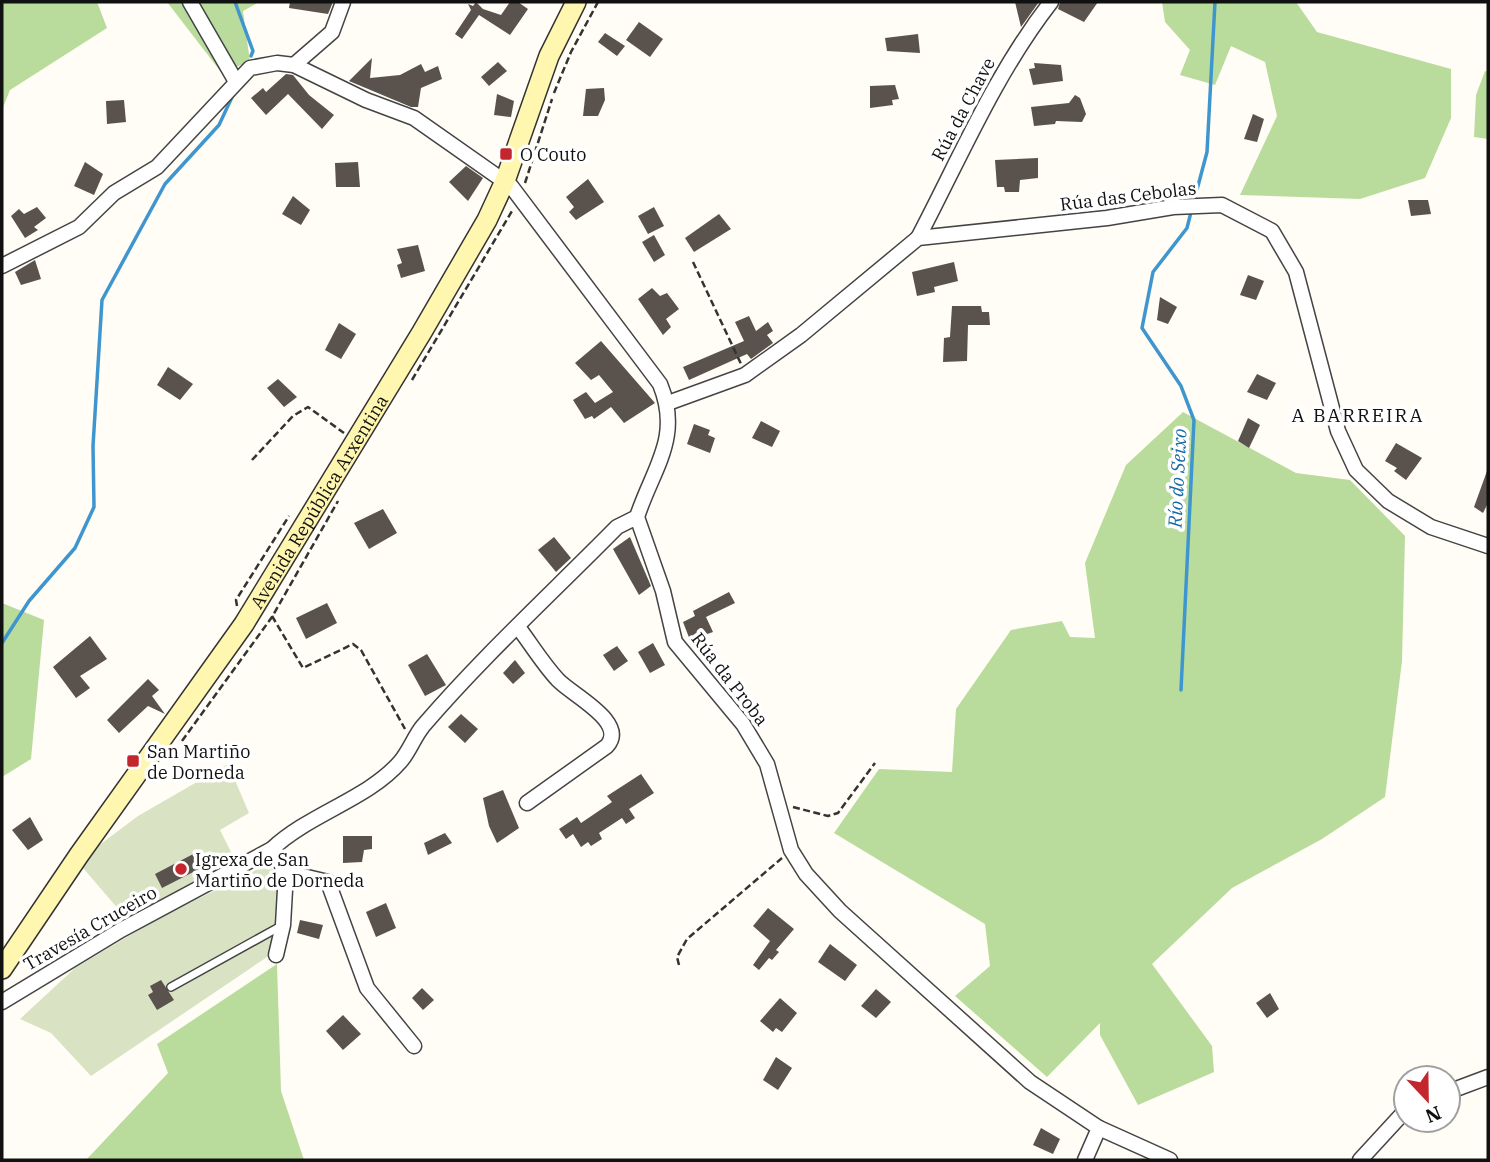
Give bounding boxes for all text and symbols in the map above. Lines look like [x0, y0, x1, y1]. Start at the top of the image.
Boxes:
street label: Rúa da Chave [926, 53, 1000, 165]
place label: O Couto [520, 143, 586, 166]
marker: O Couto [498, 146, 514, 162]
street label: Rúa das Cebolas [1059, 176, 1197, 216]
street label: Avenida República Arxentina [245, 390, 393, 613]
district label: A BARREIRA [1291, 403, 1425, 427]
water label: Río do Seixo [1162, 428, 1192, 529]
street label: Rúa da Proba [686, 628, 774, 730]
place label: San Martiño de Dorneda [147, 740, 250, 784]
marker: San Martiño de Dorneda [125, 753, 141, 769]
place label: Igrexa de San Martiño de Dorneda [195, 848, 364, 892]
marker: Igrexa de San Martiño de Dorneda [173, 861, 189, 877]
street label: Travesía Cruceiro [19, 881, 161, 975]
north arrow [1392, 1064, 1462, 1134]
text: N [1422, 1101, 1445, 1129]

